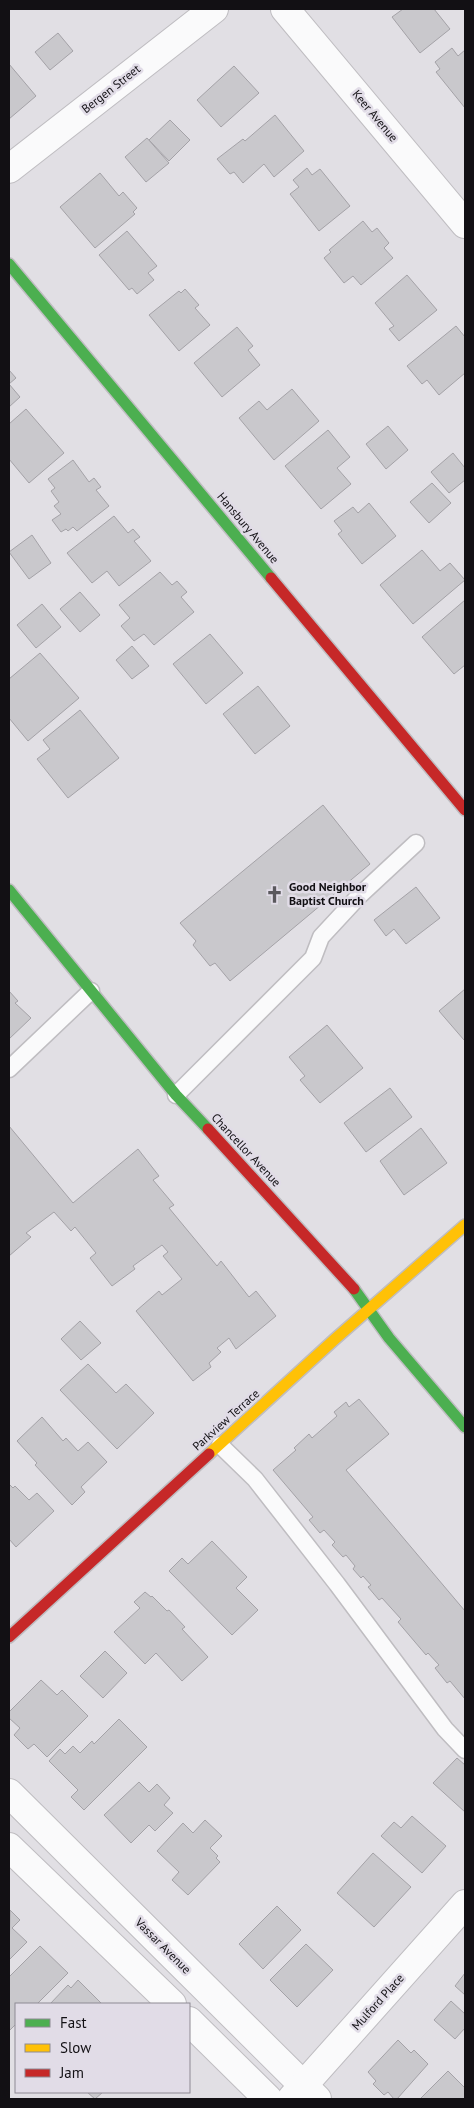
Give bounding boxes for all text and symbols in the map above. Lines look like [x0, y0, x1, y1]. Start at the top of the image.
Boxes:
street label: Bergen Street [78, 61, 143, 116]
street label: Keer Avenue [349, 87, 401, 145]
street label: Hansbury Avenue [214, 489, 282, 566]
place label: Good Neighbor Baptist Church [289, 879, 367, 908]
church icon: Good Neighbor Baptist Church [265, 884, 285, 904]
street label: Chancellor Avenue [208, 1110, 284, 1190]
street label: Parkview Terrace [189, 1386, 262, 1454]
street label: Vassar Avenue [132, 1914, 194, 1977]
street label: Mulford Place [348, 1970, 407, 2033]
legend [15, 2003, 190, 2093]
text: Fast [60, 2013, 87, 2032]
text: Slow [60, 2038, 91, 2057]
text: Jam [59, 2063, 84, 2082]

